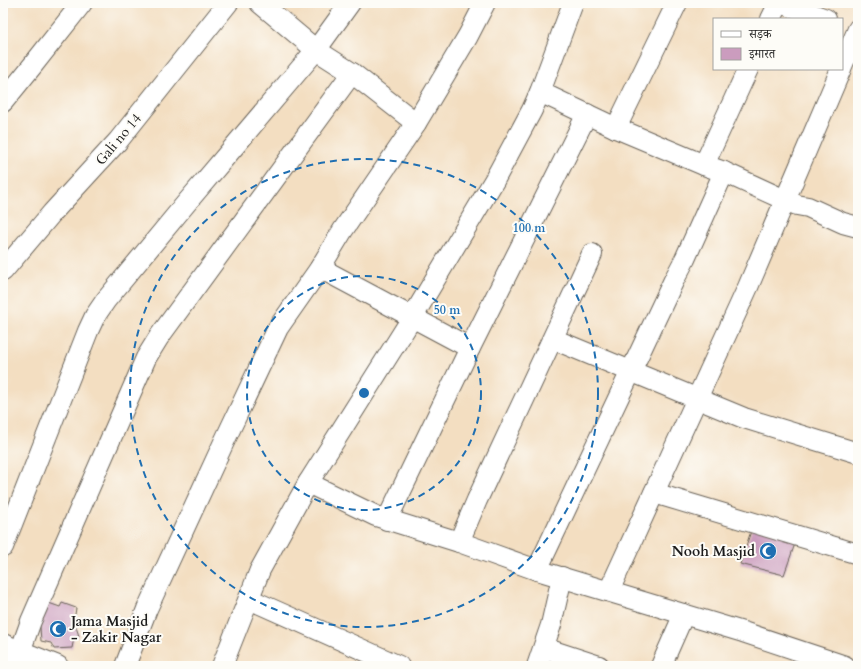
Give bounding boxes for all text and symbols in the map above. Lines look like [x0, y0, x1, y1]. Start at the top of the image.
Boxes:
legend [713, 18, 843, 70]
text: सड़क [748, 26, 773, 42]
text: इमारत [748, 46, 776, 62]
street label: Gali no 14 [91, 109, 146, 169]
text: 100 m [513, 220, 546, 236]
text: 50 m [434, 302, 461, 318]
centre of rings [357, 386, 371, 400]
mosque icon: Nooh Masjid [758, 541, 778, 561]
place label: Nooh Masjid [672, 542, 755, 561]
place label: Jama Masjid - Zakir Nagar [69, 612, 162, 647]
mosque icon: Jama Masjid - Zakir Nagar [48, 619, 68, 639]

